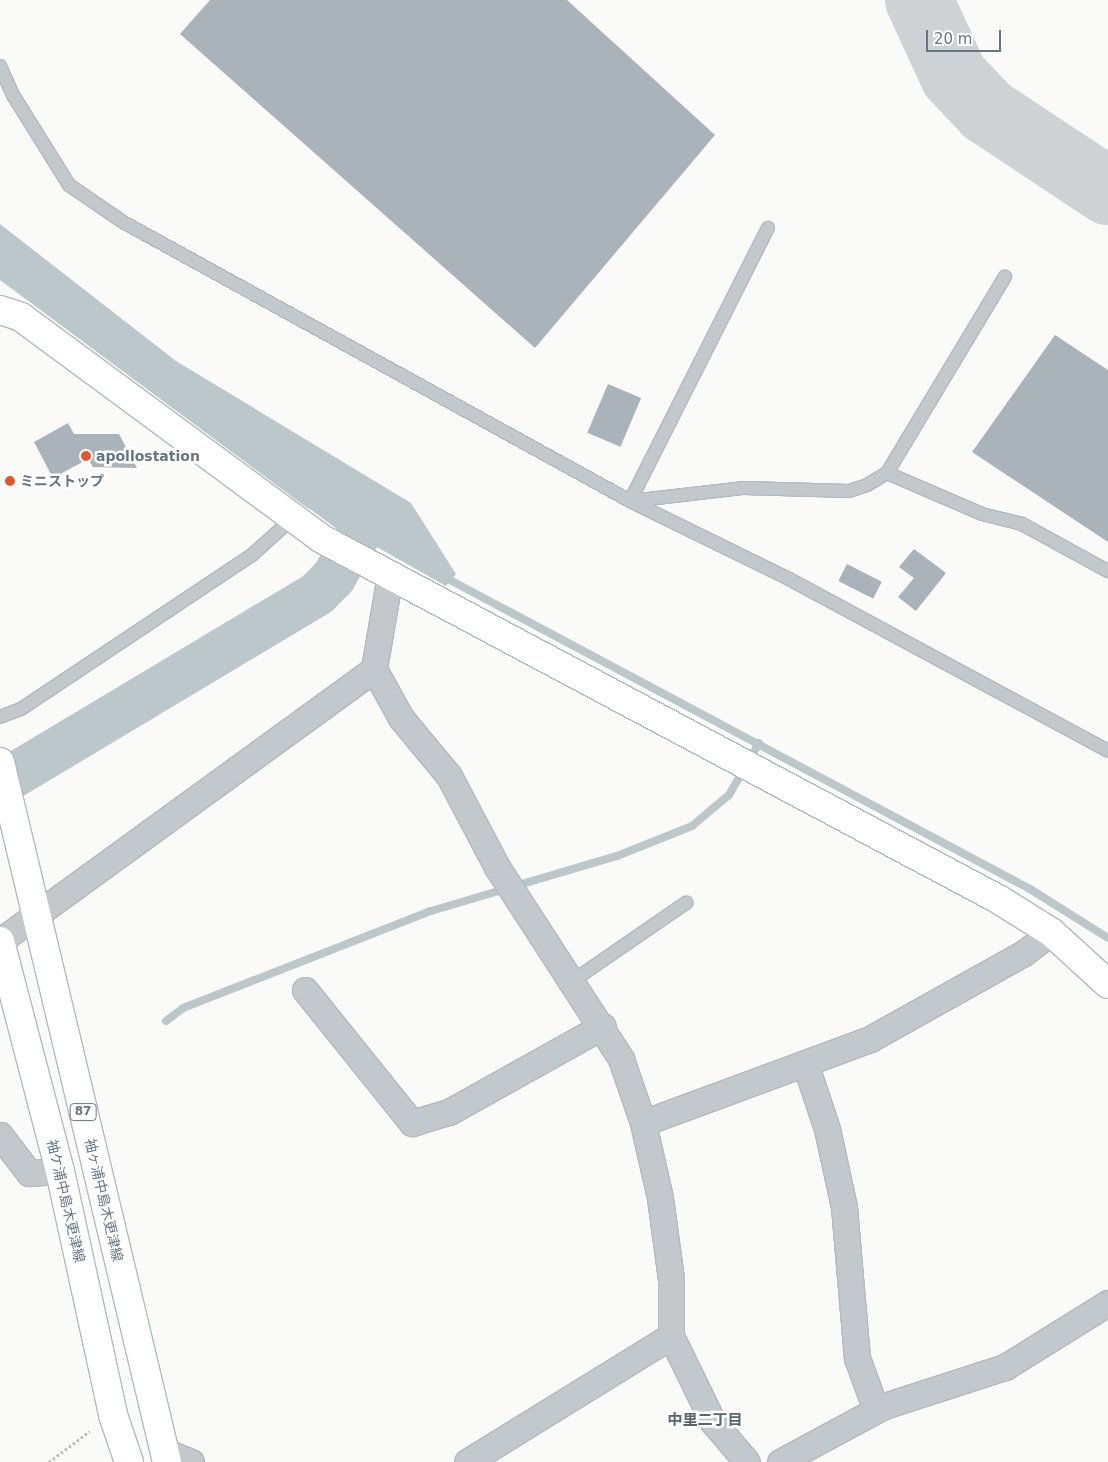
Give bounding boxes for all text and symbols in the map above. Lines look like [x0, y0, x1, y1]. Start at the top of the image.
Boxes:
scale bar [928, 20, 1003, 52]
text: 20 m [934, 30, 972, 48]
place label: apollostation [96, 448, 200, 464]
marker: apollostation [80, 450, 92, 462]
place label: ミニストップ [20, 473, 104, 489]
marker: ミニストップ [4, 475, 16, 487]
road number: 87 [69, 1102, 97, 1122]
street label: 袖ヶ浦中島木更津線 [82, 1137, 126, 1263]
street label: 袖ケ浦中島木更津線 [44, 1138, 88, 1264]
district label: 中里二丁目 [668, 1412, 742, 1430]

